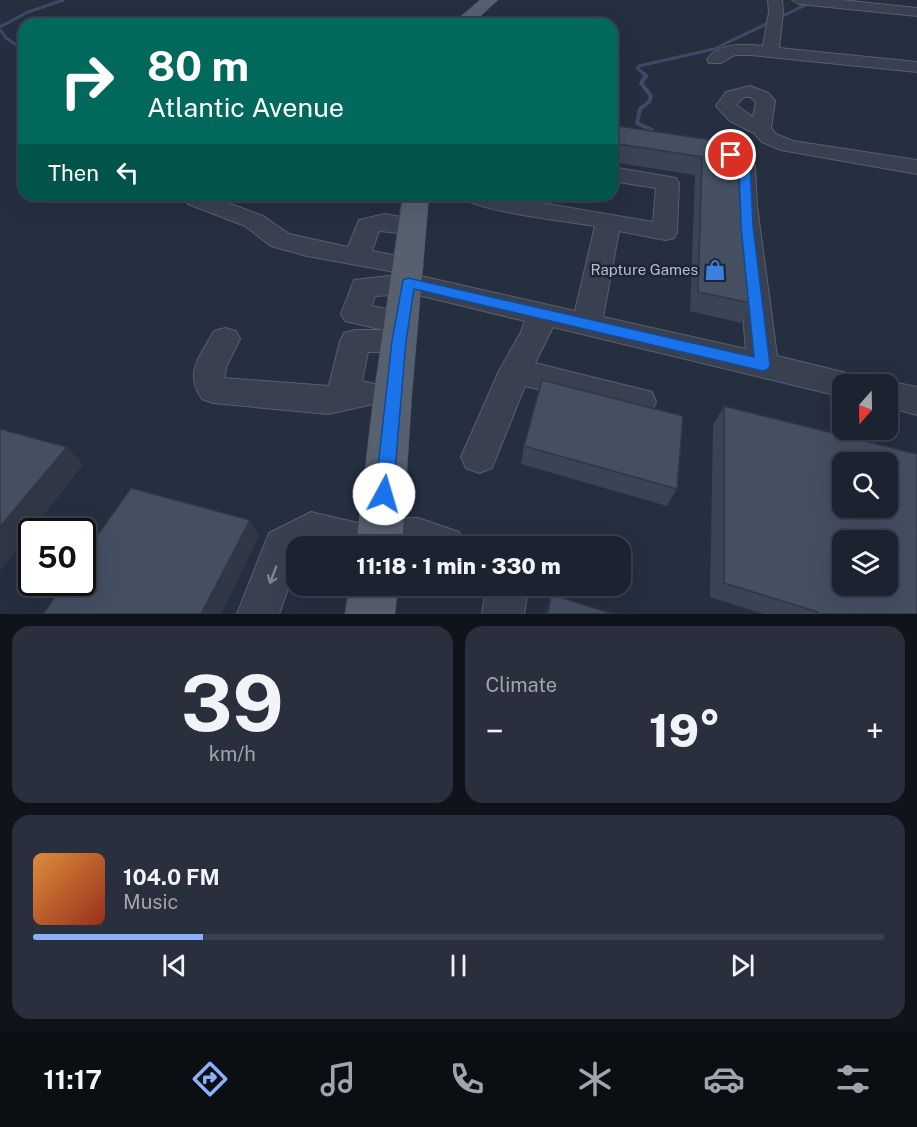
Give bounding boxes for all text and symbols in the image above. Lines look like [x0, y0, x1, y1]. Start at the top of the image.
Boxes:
text: 80 m [147, 41, 249, 90]
icon: right [48, 42, 126, 120]
text: Atlantic Avenue [147, 91, 344, 123]
pin [705, 129, 756, 180]
icon: arrive [714, 138, 747, 171]
icon: left [111, 156, 144, 189]
text: Then [48, 160, 99, 186]
shop icon: Rapture Games [703, 258, 727, 282]
place label: Rapture Games [590, 261, 698, 278]
north arrow [832, 374, 898, 440]
map controls [832, 374, 898, 596]
button: search [832, 452, 898, 518]
position arrow [352, 462, 416, 526]
speed limit sign: 50 [18, 518, 96, 596]
button: layers [832, 530, 898, 596]
text: 11:18 · 1 min · 330 m [356, 553, 561, 579]
one-way arrow [267, 565, 278, 583]
text: 39 [181, 657, 284, 749]
text: Climate [486, 673, 557, 697]
text: 19° [649, 704, 721, 757]
text: − [486, 712, 504, 750]
text: + [866, 712, 884, 750]
text: km/h [209, 742, 256, 766]
text: 104.0 FM [123, 864, 220, 890]
text: Music [123, 890, 178, 914]
icon: previous [158, 949, 191, 982]
icon: pause [442, 949, 475, 982]
icon: next [726, 949, 759, 982]
icon: directions [189, 1058, 231, 1100]
icon: music [317, 1058, 359, 1100]
icon: phone [446, 1058, 488, 1100]
icon: climate [574, 1058, 616, 1100]
icon: car [703, 1058, 745, 1100]
icon: filters [832, 1058, 874, 1100]
text: 11:17 [43, 1063, 102, 1095]

